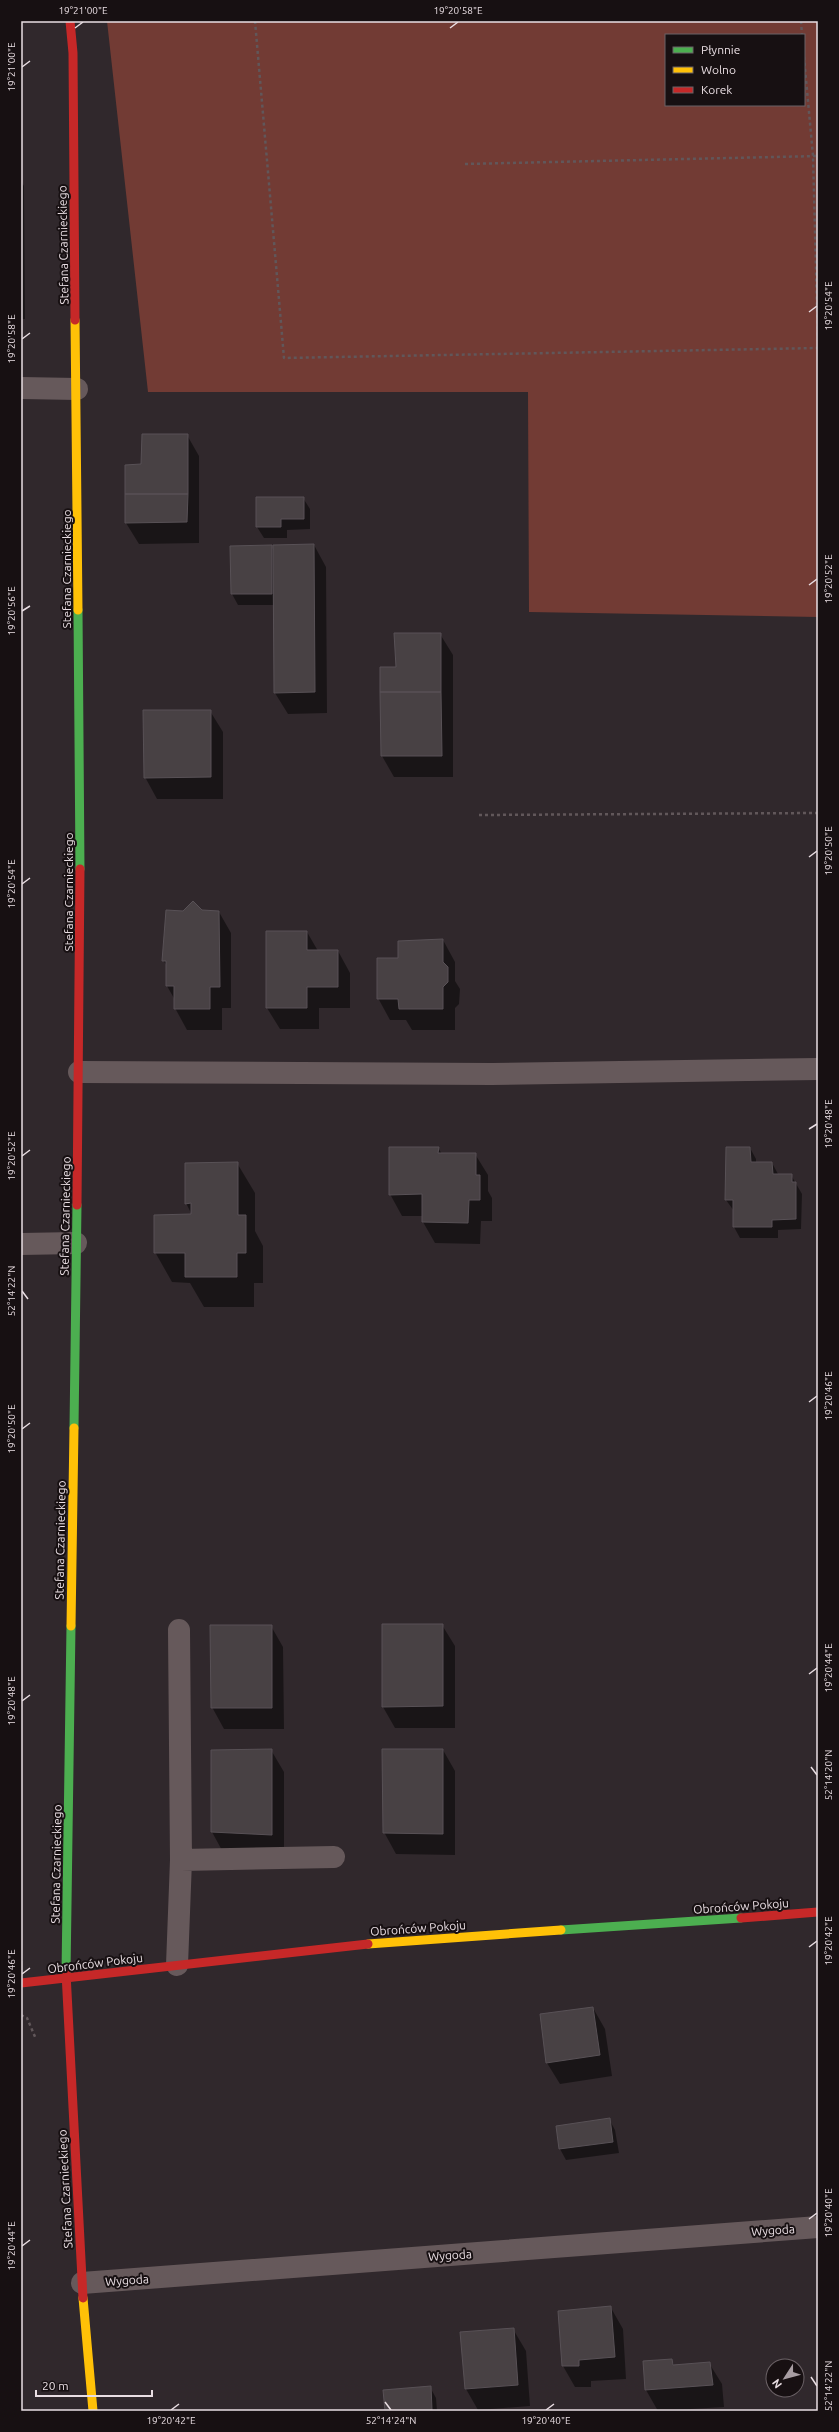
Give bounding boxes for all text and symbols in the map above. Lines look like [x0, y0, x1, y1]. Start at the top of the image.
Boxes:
text: 19°21'00"E [58, 5, 108, 16]
text: 19°20'58"E [433, 5, 483, 16]
legend [665, 34, 805, 106]
text: 19°21'00"E [6, 42, 17, 92]
text: Płynnie [701, 43, 740, 56]
text: Wolno [701, 63, 736, 76]
text: Korek [701, 83, 732, 96]
street label: Stefana Czarnieckiego [55, 185, 71, 305]
text: 19°20'54"E [823, 281, 834, 331]
text: 19°20'58"E [6, 314, 17, 364]
street label: Stefana Czarnieckiego [60, 509, 73, 629]
text: 19°20'52"E [823, 554, 834, 604]
text: 19°20'56"E [6, 586, 17, 636]
text: 19°20'50"E [823, 826, 834, 876]
street label: Stefana Czarnieckiego [62, 832, 75, 952]
text: 19°20'54"E [6, 859, 17, 909]
text: 19°20'48"E [823, 1099, 834, 1149]
text: 19°20'52"E [6, 1131, 17, 1181]
street label: Stefana Czarnieckiego [57, 1156, 73, 1276]
text: 52°14'22"N [6, 1266, 17, 1316]
text: 19°20'46"E [823, 1371, 834, 1421]
text: 19°20'50"E [6, 1404, 17, 1454]
street label: Stefana Czarnieckiego [52, 1480, 68, 1600]
text: 19°20'44"E [823, 1643, 834, 1693]
text: 19°20'48"E [6, 1676, 17, 1726]
text: 52°14'20"N [823, 1750, 834, 1800]
street label: Stefana Czarnieckiego [48, 1804, 64, 1924]
street label: Obrońców Pokoju [693, 1896, 789, 1916]
text: 19°20'42"E [823, 1916, 834, 1966]
street label: Obrońców Pokoju [370, 1918, 466, 1938]
text: 19°20'46"E [6, 1949, 17, 1999]
street label: Obrońców Pokoju [47, 1951, 143, 1975]
street label: Stefana Czarnieckiego [55, 2129, 75, 2249]
text: 19°20'40"E [823, 2188, 834, 2238]
text: 19°20'44"E [6, 2221, 17, 2271]
street label: Wygoda [751, 2222, 795, 2238]
street label: Wygoda [428, 2247, 472, 2263]
street label: Wygoda [105, 2272, 149, 2288]
north arrow [765, 2358, 805, 2398]
text: 52°14'22"N [823, 2361, 834, 2411]
scale bar [36, 2372, 152, 2398]
text: N [770, 2377, 784, 2391]
text: 20 m [42, 2379, 69, 2392]
text: 19°20'42"E [146, 2415, 196, 2426]
text: 52°14'24"N [366, 2415, 416, 2426]
text: 19°20'40"E [521, 2415, 571, 2426]

